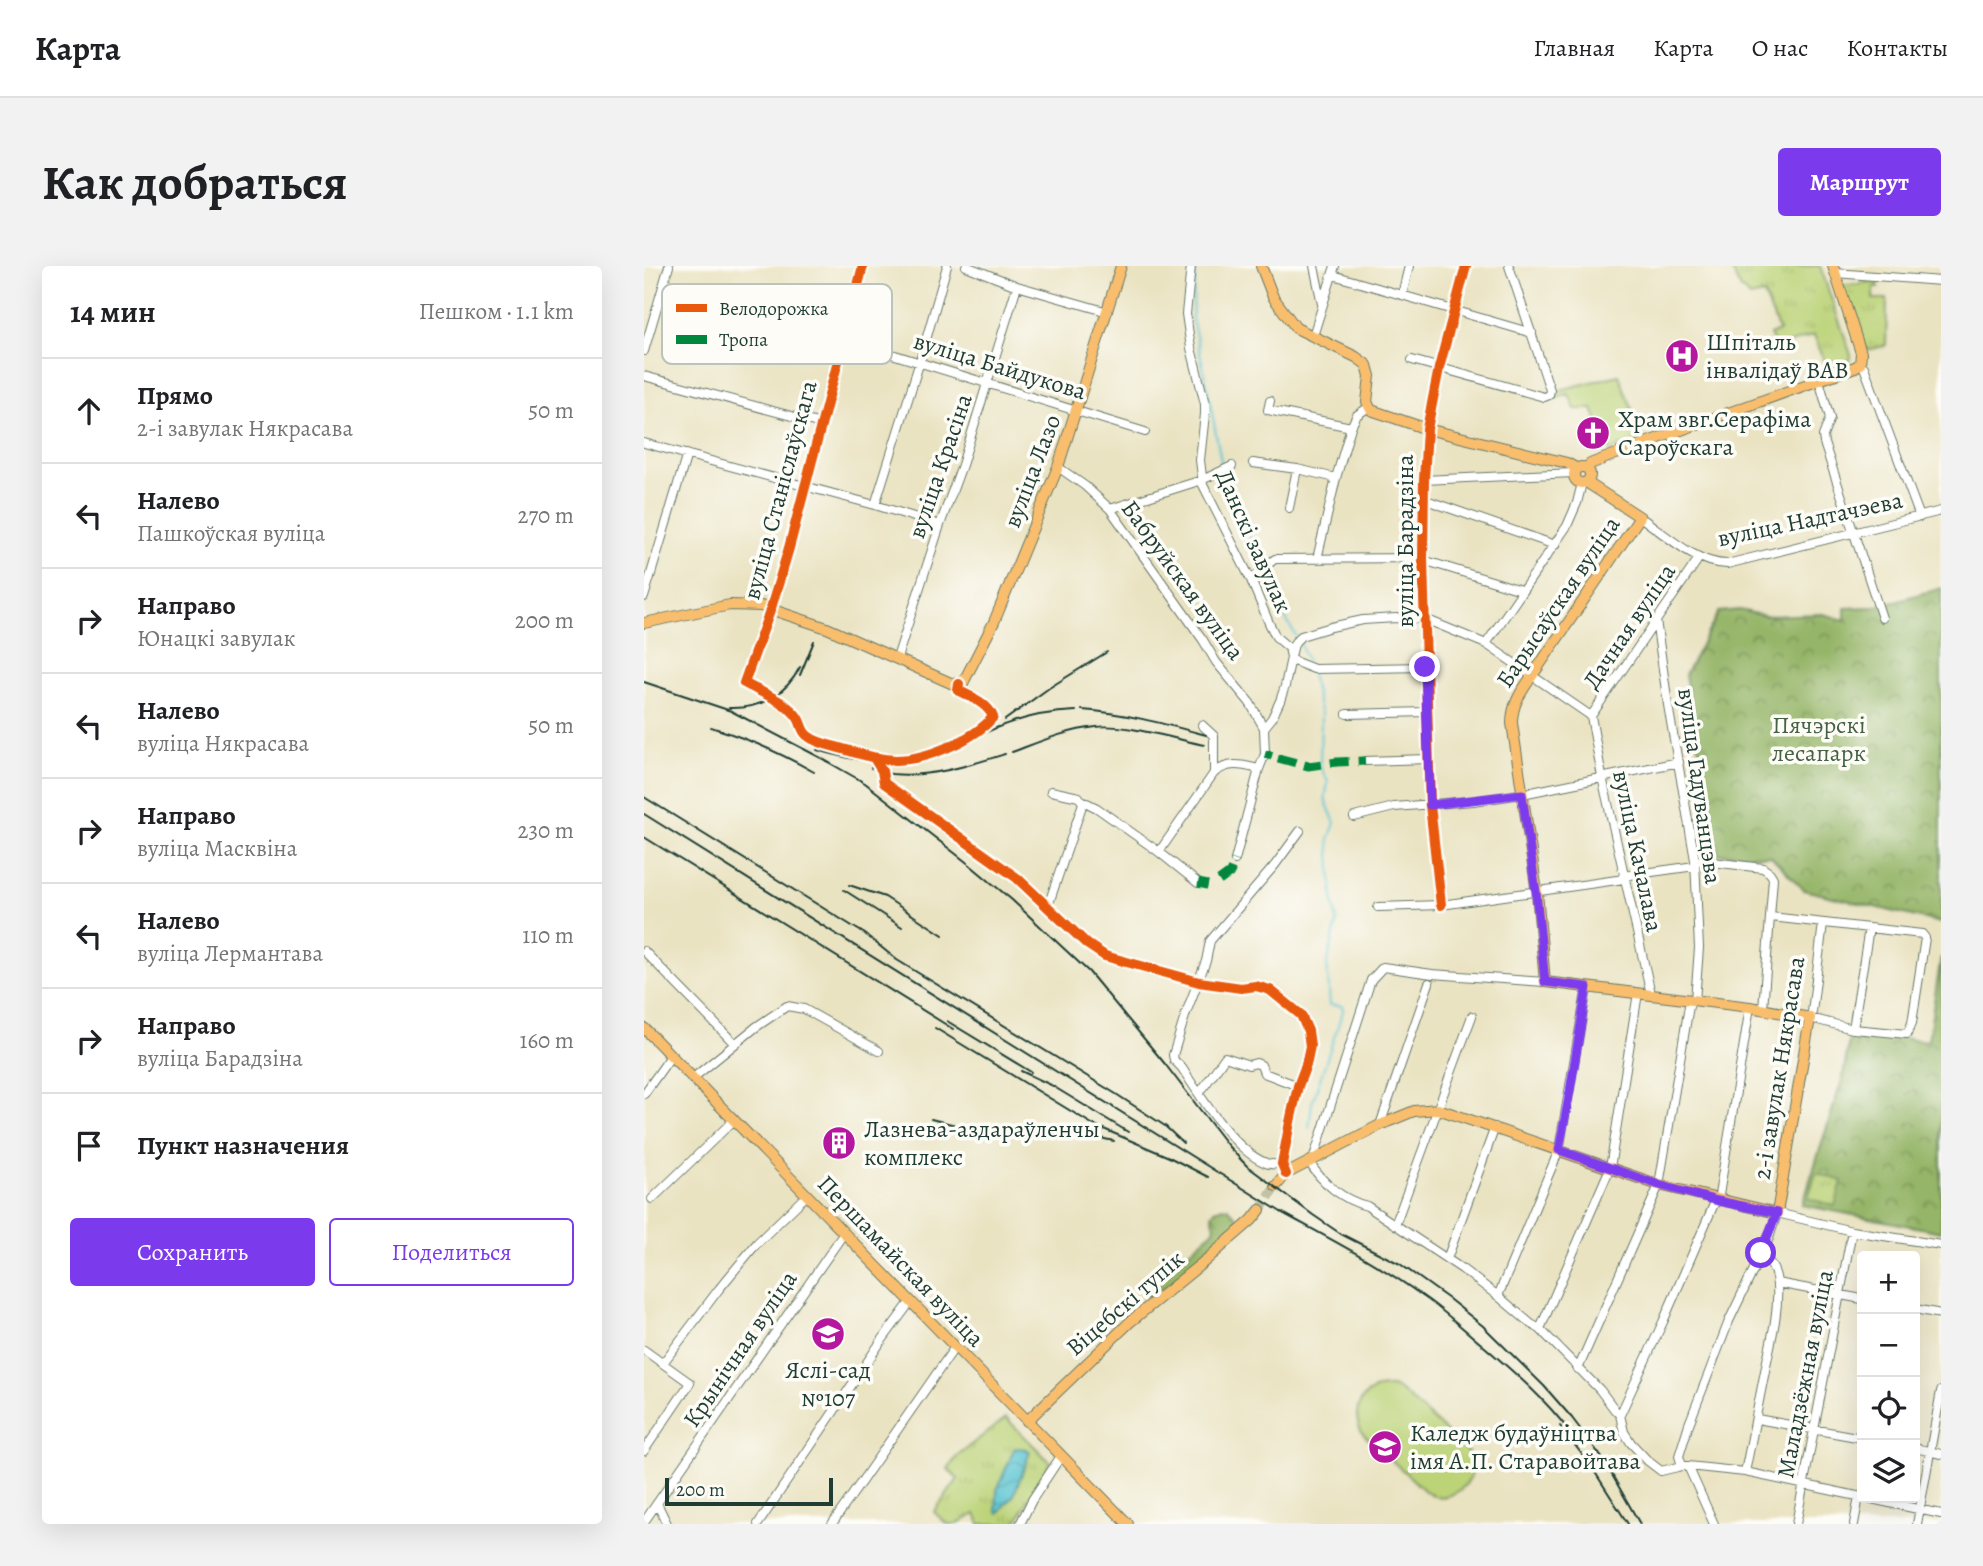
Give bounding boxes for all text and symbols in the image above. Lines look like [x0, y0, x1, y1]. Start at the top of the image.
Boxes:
text: Карта [35, 26, 121, 71]
text: Главная [1534, 32, 1615, 64]
text: Карта [1653, 32, 1714, 64]
text: О нас [1752, 32, 1808, 64]
text: Контакты [1846, 32, 1948, 64]
button: Маршрут [1778, 148, 1941, 216]
text: Как добраться [42, 149, 348, 216]
legend [662, 284, 892, 364]
text: 14 мин [70, 292, 156, 332]
text: Пешком · 1.1 km [419, 296, 574, 327]
text: Велодорожка [719, 296, 829, 322]
street label: вуліца Байдукова [910, 325, 1090, 407]
place label: Шпіталь інвалідаў ВАВ [1706, 326, 1849, 386]
text: Тропа [719, 327, 768, 353]
hospital icon: Шпіталь інвалідаў ВАВ [1663, 337, 1701, 375]
street label: вуліца Станіслаўскага [735, 377, 825, 603]
text: Прямо [137, 378, 213, 413]
street label: вуліца Красіна [900, 389, 980, 543]
icon: ahead [70, 392, 108, 430]
text: 50 m [528, 395, 574, 426]
place label: Храм звг.Серафіма Сароўскага [1618, 403, 1811, 463]
street label: вуліца Лазо [996, 410, 1068, 532]
text: 2-і завулак Някрасава [137, 413, 353, 444]
church icon: Храм звг.Серафіма Сароўскага [1574, 414, 1612, 452]
street label: вуліца Барадзіна [1389, 454, 1421, 628]
street label: Данскі завулак [1208, 464, 1300, 618]
text: Налево [137, 483, 220, 518]
street label: вуліца Надтачэева [1715, 484, 1905, 554]
street label: Бабруйская вуліца [1114, 494, 1252, 666]
icon: left [70, 497, 108, 535]
text: 270 m [517, 500, 574, 531]
street label: Барысаўская вуліца [1489, 510, 1627, 694]
text: Пашкоўская вуліца [137, 518, 325, 549]
street label: Дачная вуліца [1575, 557, 1683, 695]
text: Направо [137, 588, 236, 623]
icon: right [70, 602, 108, 640]
text: 200 m [515, 605, 574, 636]
text: Юнацкі завулак [137, 623, 296, 654]
route end [1409, 651, 1440, 682]
street label: вуліца Гадуванцэва [1670, 686, 1730, 886]
text: Налево [137, 693, 220, 728]
icon: left [70, 707, 108, 745]
park label: Пячэрскі лесапарк [1772, 709, 1866, 769]
text: 50 m [528, 710, 574, 741]
text: вуліца Някрасава [137, 728, 309, 759]
street label: вуліца Качалава [1605, 767, 1671, 935]
text: Направо [137, 798, 236, 833]
icon: right [70, 812, 108, 850]
text: 230 m [518, 815, 574, 846]
text: вуліца Масквіна [137, 833, 297, 864]
text: Налево [137, 903, 220, 938]
icon: left [70, 917, 108, 955]
text: 110 m [522, 920, 574, 951]
text: вуліца Лермантава [137, 938, 323, 969]
street label: 2-і завулак Някрасава [1746, 954, 1812, 1182]
text: Направо [137, 1008, 236, 1043]
icon: right [70, 1022, 108, 1060]
text: 160 m [520, 1025, 574, 1056]
text: вуліца Барадзіна [137, 1043, 303, 1074]
place label: Лазнева-аздараўленчы комплекс [864, 1113, 1100, 1173]
building icon: Лазнева-аздараўленчы комплекс [820, 1124, 858, 1162]
icon: arrive [70, 1127, 108, 1165]
text: Пункт назначения [137, 1128, 349, 1163]
street label: Першамайская вуліца [811, 1168, 991, 1354]
button: Сохранить [70, 1218, 315, 1286]
button: Поделиться [329, 1218, 574, 1286]
route start [1745, 1237, 1776, 1268]
street label: Віцебскі тупік [1059, 1243, 1191, 1363]
map controls [1857, 1251, 1920, 1503]
button: + [1857, 1251, 1920, 1314]
street label: Крынічная вуліца [676, 1264, 804, 1434]
street label: Маладзёжная вуліца [1769, 1267, 1841, 1481]
button: − [1857, 1314, 1920, 1377]
school or university icon: Яслі-сад №107 [809, 1315, 847, 1353]
place label: Яслі-сад №107 [785, 1354, 871, 1414]
button: locate [1857, 1377, 1920, 1440]
place label: Каледж будаўніцтва імя А.П. Старавойтава [1410, 1417, 1641, 1477]
school or university icon: Каледж будаўніцтва імя А.П. Старавойтава [1366, 1428, 1404, 1466]
button: layers [1857, 1440, 1920, 1503]
scale bar [665, 1475, 833, 1507]
text: 200 m [676, 1477, 725, 1503]

